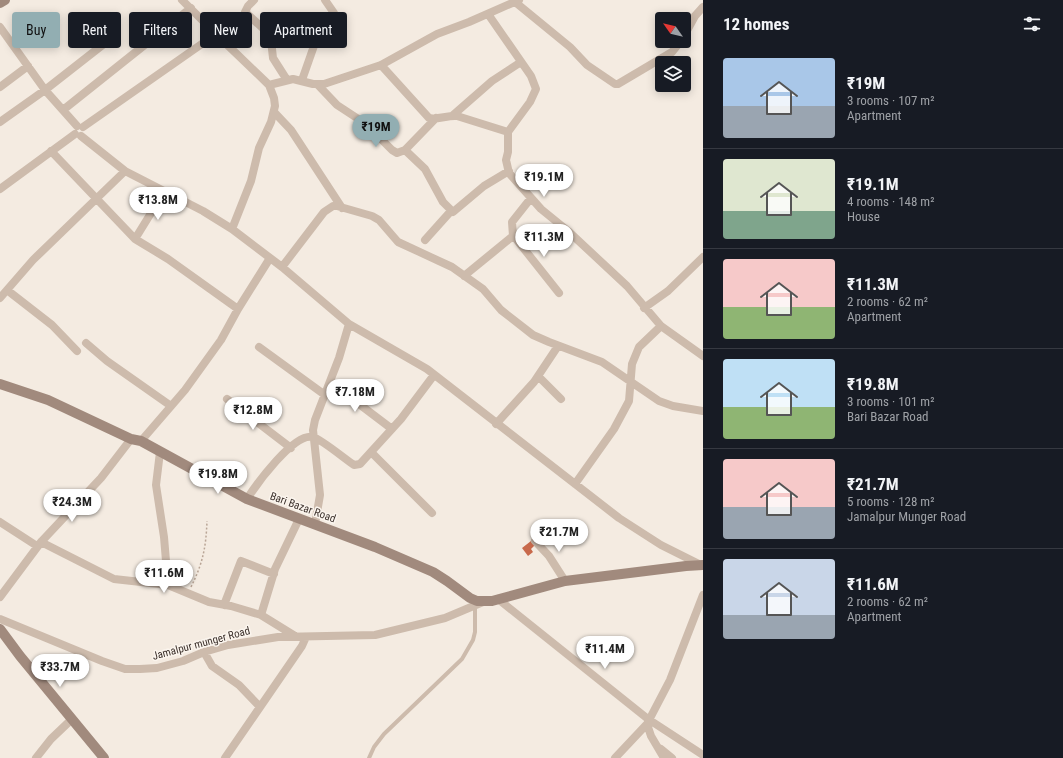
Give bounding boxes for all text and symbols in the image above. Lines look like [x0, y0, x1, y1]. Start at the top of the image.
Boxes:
chip: Buy [12, 12, 60, 48]
chip: Rent [68, 12, 121, 48]
chip: Filters [129, 12, 192, 48]
chip: New [200, 12, 252, 48]
chip: Apartment [260, 12, 347, 48]
north arrow [655, 12, 691, 48]
map controls [655, 12, 691, 92]
icon: filters [1021, 13, 1043, 35]
text: 12 homes [723, 14, 789, 34]
button: layers [655, 56, 691, 92]
text: ₹19M [847, 73, 885, 93]
icon: home [755, 74, 803, 122]
text: 3 rooms · 107 m² [847, 93, 934, 108]
text: Apartment [847, 108, 901, 123]
pin: ₹19M [352, 114, 400, 148]
text: ₹19M [361, 119, 391, 134]
pin: ₹19.1M [511, 164, 577, 198]
text: ₹19.1M [524, 169, 564, 184]
text: ₹19.1M [847, 174, 899, 194]
icon: home [755, 175, 803, 223]
pin: ₹13.8M [125, 187, 191, 221]
text: ₹13.8M [138, 192, 178, 207]
text: 4 rooms · 148 m² [847, 194, 934, 209]
text: House [847, 209, 880, 224]
pin: ₹11.3M [511, 224, 577, 258]
text: ₹11.3M [524, 229, 564, 244]
text: ₹11.3M [847, 274, 899, 294]
icon: home [755, 275, 803, 323]
text: 2 rooms · 62 m² [847, 294, 928, 309]
text: Apartment [847, 309, 901, 324]
text: ₹19.8M [847, 374, 899, 394]
icon: home [755, 375, 803, 423]
pin: ₹7.18M [322, 379, 388, 413]
text: ₹7.18M [335, 384, 375, 399]
text: 3 rooms · 101 m² [847, 394, 934, 409]
pin: ₹12.8M [220, 397, 286, 431]
text: ₹12.8M [233, 402, 273, 417]
text: Bari Bazar Road [847, 409, 929, 424]
pin: ₹19.8M [185, 461, 251, 495]
text: ₹19.8M [198, 466, 238, 481]
text: ₹21.7M [847, 474, 899, 494]
icon: home [755, 475, 803, 523]
pin: ₹24.3M [39, 489, 105, 523]
street label: Bari Bazar Road [268, 490, 337, 525]
text: ₹24.3M [52, 494, 92, 509]
text: 5 rooms · 128 m² [847, 494, 934, 509]
text: Jamalpur Munger Road [847, 509, 966, 524]
pin: ₹21.7M [526, 519, 592, 553]
text: ₹21.7M [539, 524, 579, 539]
pin: ₹11.6M [131, 560, 197, 594]
text: ₹11.6M [144, 565, 184, 580]
text: ₹11.6M [847, 574, 899, 594]
icon: home [755, 575, 803, 623]
text: 2 rooms · 62 m² [847, 594, 928, 609]
text: Apartment [847, 609, 901, 624]
street label: Jamalpur munger Road [151, 624, 251, 663]
pin: ₹11.4M [572, 636, 638, 670]
text: ₹11.4M [585, 641, 625, 656]
pin: ₹33.7M [27, 654, 93, 688]
text: ₹33.7M [40, 659, 80, 674]

